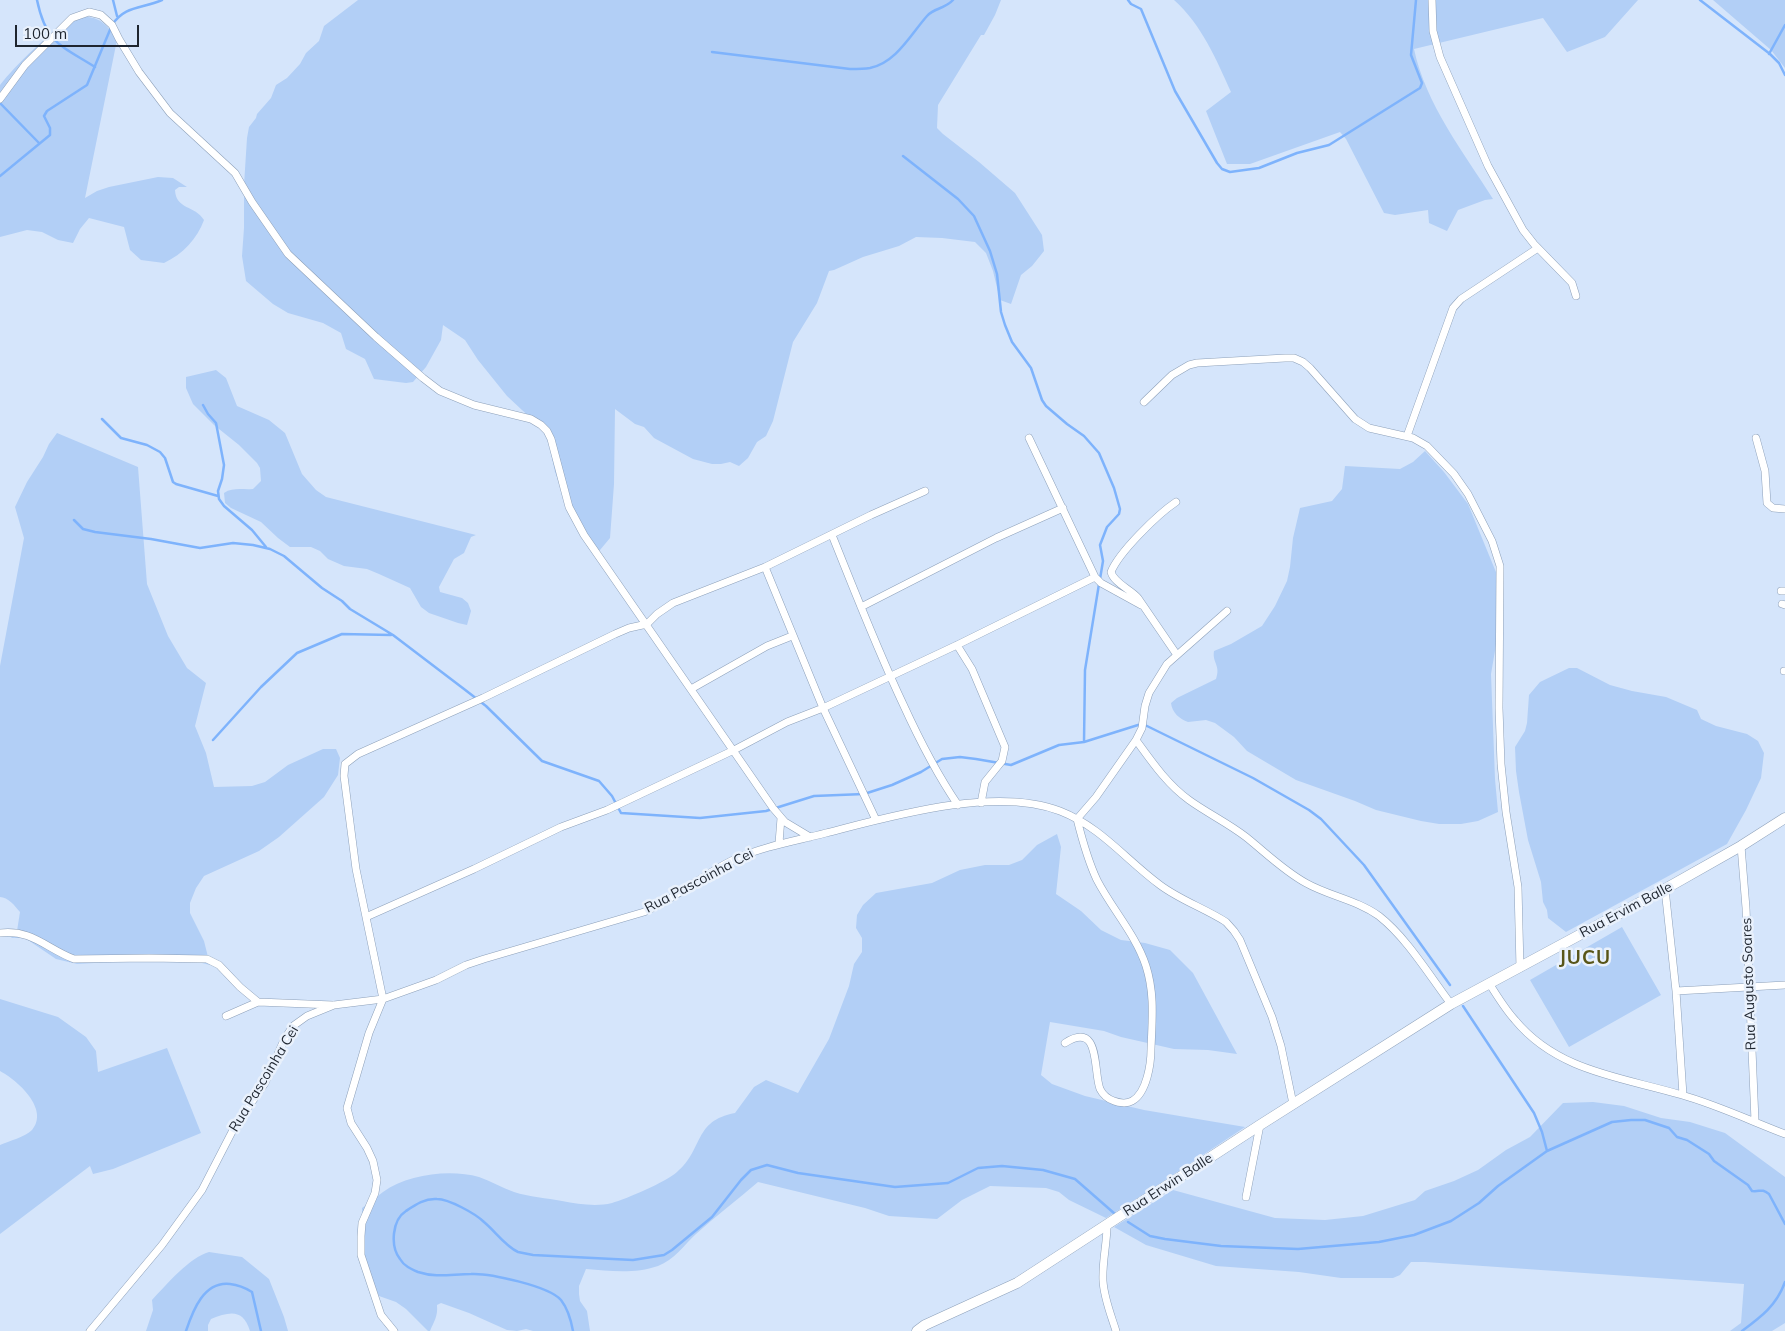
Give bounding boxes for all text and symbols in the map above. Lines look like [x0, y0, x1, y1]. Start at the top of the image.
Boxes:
scale bar [18, 15, 141, 47]
text: 100 m [23, 24, 67, 43]
street label: Rua Pascoinha Cei [642, 845, 756, 917]
street label: Rua Ervim Balle [1577, 879, 1675, 941]
street label: Rua Augusto Soares [1738, 917, 1760, 1051]
district label: JUCU [1558, 947, 1612, 969]
street label: Rua Pascoinha Cei [226, 1023, 302, 1135]
street label: Rua Erwin Balle [1120, 1150, 1216, 1220]

